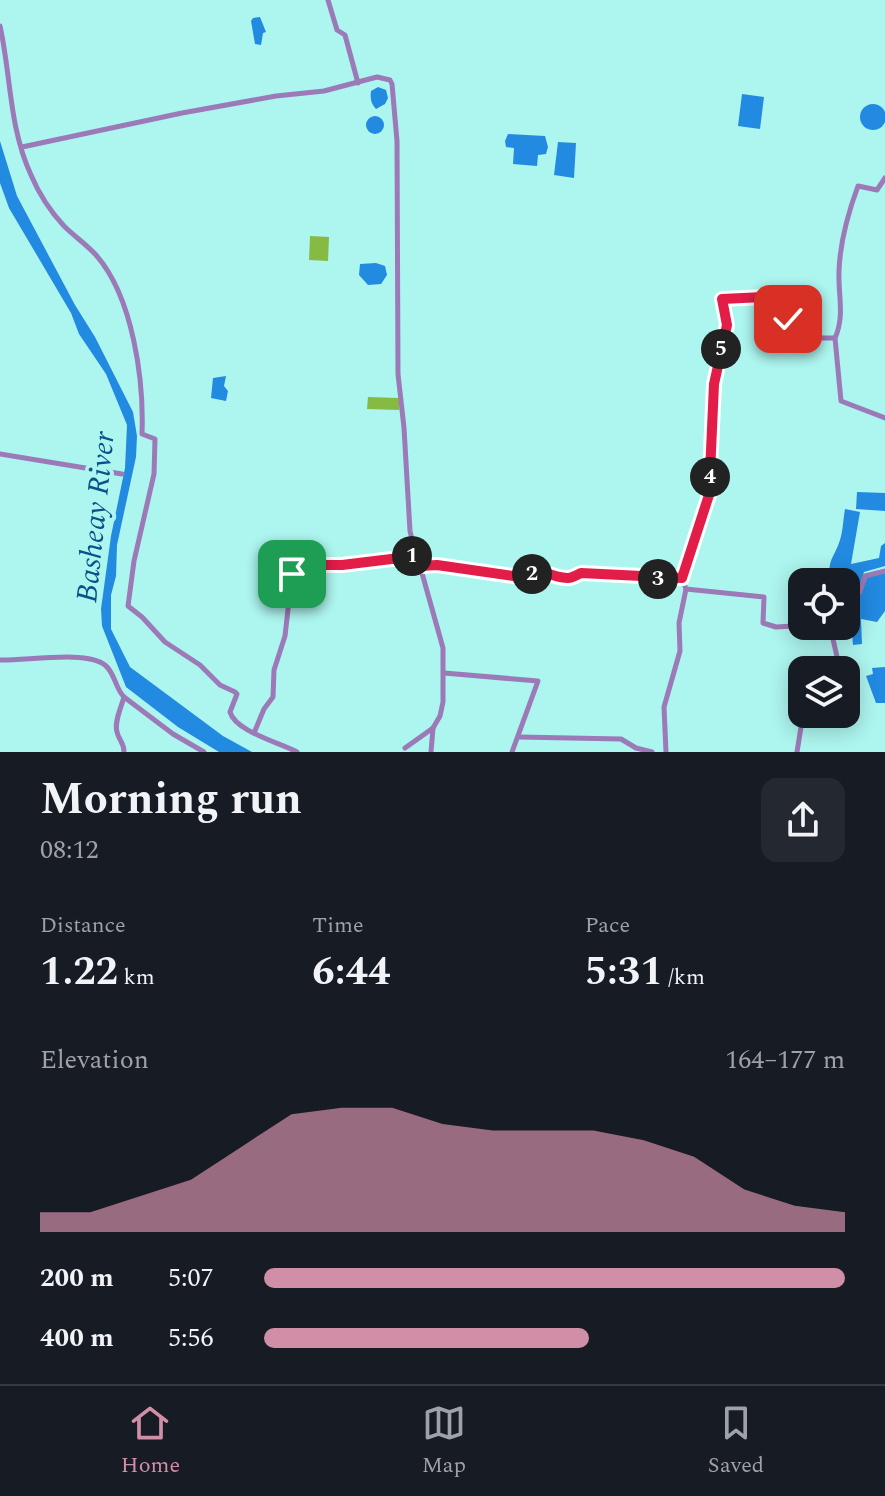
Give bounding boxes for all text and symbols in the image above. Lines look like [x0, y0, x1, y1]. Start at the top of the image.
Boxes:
pin [754, 285, 822, 353]
icon: check [766, 297, 810, 341]
pin: 5 [701, 329, 741, 369]
text: 5 [715, 332, 727, 365]
water label: Basheay River [64, 428, 128, 605]
pin: 4 [690, 457, 730, 497]
text: 4 [704, 460, 716, 493]
pin: 1 [392, 536, 432, 576]
text: 1 [406, 539, 418, 572]
pin [258, 540, 326, 608]
icon: arrive [270, 552, 314, 596]
pin: 2 [512, 554, 552, 594]
text: 2 [526, 557, 538, 590]
pin: 3 [638, 559, 678, 599]
text: 3 [652, 562, 664, 595]
map controls [788, 568, 860, 728]
button: locate [788, 568, 860, 640]
button: layers [788, 656, 860, 728]
text: Morning run [40, 766, 302, 833]
button: share [761, 778, 845, 862]
text: 08:12 [40, 830, 99, 870]
text: Distance [40, 909, 126, 942]
text: Time [312, 909, 364, 942]
text: Pace [585, 909, 630, 942]
text: 1.22 [40, 942, 118, 1003]
text: 6:44 [312, 942, 390, 1003]
text: 5:31 [585, 942, 663, 1003]
text: km [118, 961, 155, 994]
text: /km [663, 961, 705, 994]
text: Elevation [40, 1040, 149, 1080]
text: 164–177 m [725, 1040, 845, 1080]
text: 200 m [40, 1258, 114, 1298]
text: 5:07 [168, 1258, 214, 1298]
text: 400 m [40, 1318, 114, 1358]
text: 5:56 [168, 1318, 214, 1358]
tab: Home [121, 1401, 180, 1482]
tab: Map [422, 1401, 466, 1482]
tab: Saved [708, 1401, 764, 1482]

